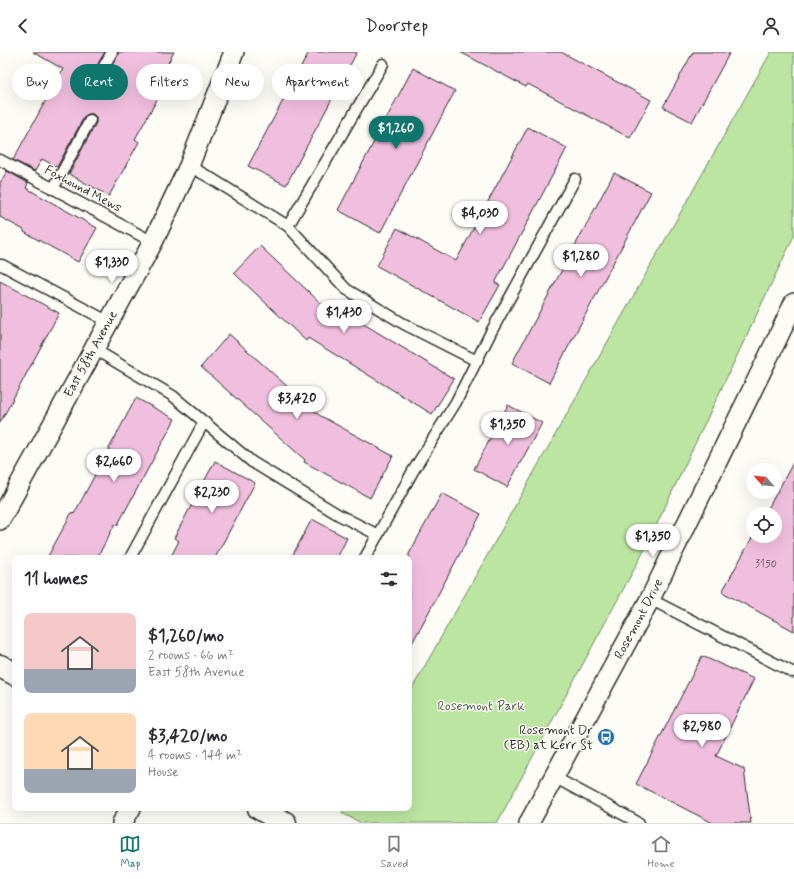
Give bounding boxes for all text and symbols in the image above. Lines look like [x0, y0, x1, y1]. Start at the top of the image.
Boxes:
text: Doorstep [366, 14, 428, 38]
icon: back [12, 15, 34, 37]
icon: person [760, 15, 782, 37]
chip: Buy [12, 64, 62, 100]
chip: Rent [70, 64, 128, 100]
chip: Filters [136, 64, 203, 100]
chip: New [211, 64, 264, 100]
chip: Apartment [272, 64, 363, 100]
pin: $1,260 [363, 116, 429, 150]
text: $1,260 [378, 120, 414, 137]
street label: Foxhound Mews [41, 162, 125, 217]
pin: $4,030 [447, 201, 513, 235]
text: $4,030 [461, 205, 499, 222]
pin: $1,280 [548, 244, 614, 278]
text: $1,280 [562, 248, 600, 265]
pin: $1,330 [79, 250, 145, 284]
text: $1,330 [95, 254, 129, 271]
pin: $1,430 [311, 300, 377, 334]
text: $1,430 [326, 304, 362, 321]
street label: East 58th Avenue [60, 308, 122, 400]
pin: $3,420 [264, 386, 330, 420]
text: $3,420 [277, 390, 317, 407]
pin: $1,350 [475, 412, 541, 446]
text: $1,350 [490, 416, 526, 433]
pin: $2,660 [81, 449, 147, 483]
text: $2,660 [95, 453, 133, 470]
north arrow [746, 463, 782, 499]
map controls [746, 463, 782, 543]
pin: $2,230 [179, 480, 245, 514]
text: $2,230 [194, 484, 230, 501]
button: locate [746, 507, 782, 543]
pin: $1,350 [620, 524, 686, 558]
text: $1,350 [635, 528, 671, 545]
house number: 3150 [755, 557, 777, 571]
text: 11 homes [24, 568, 88, 590]
icon: filters [378, 568, 400, 590]
street label: Rosemont Drive [611, 576, 667, 662]
text: $1,260/mo [148, 625, 224, 647]
icon: home [56, 629, 104, 677]
text: 2 rooms · 66 m² [148, 647, 233, 664]
text: East 58th Avenue [148, 664, 245, 681]
park label: Rosemont Park [438, 698, 525, 715]
pin: $2,980 [669, 714, 735, 748]
text: $2,980 [683, 718, 721, 735]
place label: Rosemont Dr (EB) at Kerr St [504, 722, 594, 754]
text: $3,420/mo [148, 725, 228, 747]
bus stop icon: Rosemont Dr (EB) at Kerr St [596, 727, 616, 747]
icon: home [56, 729, 104, 777]
text: 4 rooms · 144 m² [148, 747, 242, 764]
text: House [148, 764, 179, 781]
tab: Map [119, 833, 141, 871]
tab: Saved [380, 833, 408, 871]
tab: Home [647, 833, 675, 871]

